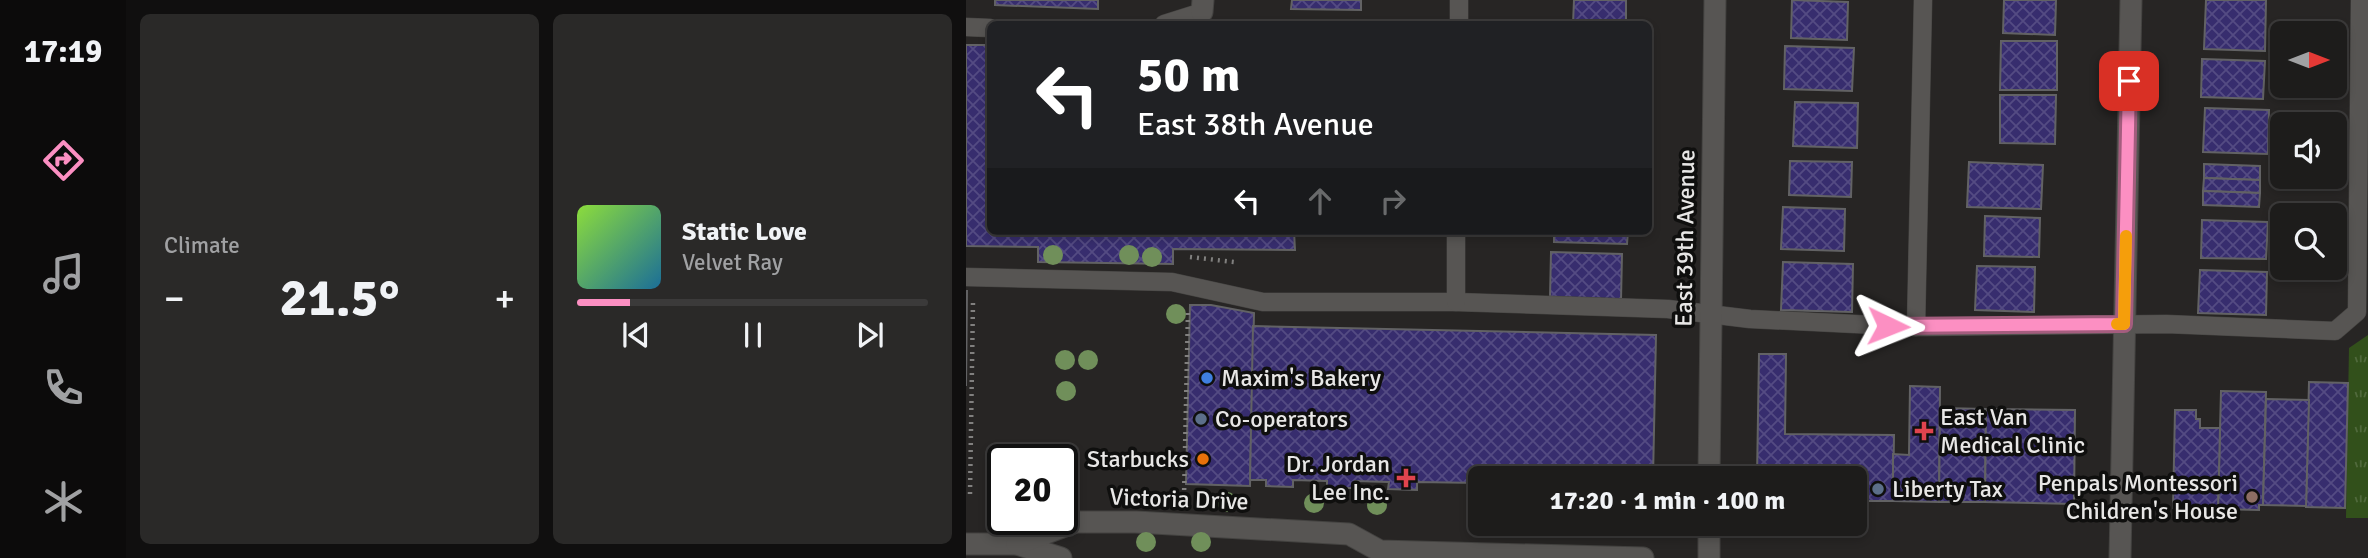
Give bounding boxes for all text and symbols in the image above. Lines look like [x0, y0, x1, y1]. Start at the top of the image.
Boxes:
north arrow [2270, 21, 2347, 98]
map controls [2270, 21, 2347, 280]
text: 17:19 [24, 32, 102, 71]
text: 50 m [1137, 45, 1240, 105]
icon: left [1022, 49, 1113, 140]
pin [2099, 51, 2159, 111]
icon: arrive [2110, 62, 2148, 100]
text: East 38th Avenue [1137, 105, 1374, 144]
button: sound [2270, 112, 2347, 189]
icon: directions [39, 136, 88, 185]
street label: East 39th Avenue [1668, 149, 1702, 327]
icon: left [1228, 182, 1266, 220]
icon: ahead [1301, 182, 1339, 220]
icon: right [1374, 182, 1412, 220]
button: search [2270, 203, 2347, 280]
text: Static Love [682, 216, 807, 248]
text: Climate [164, 231, 240, 260]
text: Velvet Ray [682, 248, 783, 277]
icon: music [39, 249, 88, 298]
text: 21.5° [280, 266, 399, 330]
text: − [164, 275, 185, 322]
text: + [494, 275, 515, 322]
position arrow [1851, 289, 1925, 363]
icon: previous [617, 316, 655, 354]
icon: pause [734, 316, 772, 354]
icon: next [851, 316, 889, 354]
icon: phone [39, 363, 88, 412]
place label: Maxim's Bakery [1221, 363, 1381, 393]
marker: Maxim's Bakery [1199, 370, 1215, 386]
place label: East Van Medical Clinic [1940, 402, 2085, 460]
place label: Co-operators [1215, 404, 1348, 434]
marker: Co-operators [1193, 411, 1209, 427]
marker: East Van Medical Clinic [1914, 421, 1934, 441]
speed limit sign: 20 [987, 444, 1078, 535]
place label: Starbucks [1087, 444, 1189, 474]
place label: Dr. Jordan Lee Inc. [1286, 449, 1390, 507]
marker: Starbucks [1195, 451, 1211, 467]
marker: Dr. Jordan Lee Inc. [1396, 468, 1416, 488]
place label: Penpals Montessori Children's House [2038, 468, 2238, 526]
place label: Liberty Tax [1892, 474, 2003, 504]
icon: climate [39, 477, 88, 526]
marker: Liberty Tax [1870, 481, 1886, 497]
street label: Victoria Drive [1109, 482, 1249, 516]
text: 17:20 · 1 min · 100 m [1550, 485, 1785, 517]
marker: Penpals Montessori Children's House [2244, 489, 2260, 505]

